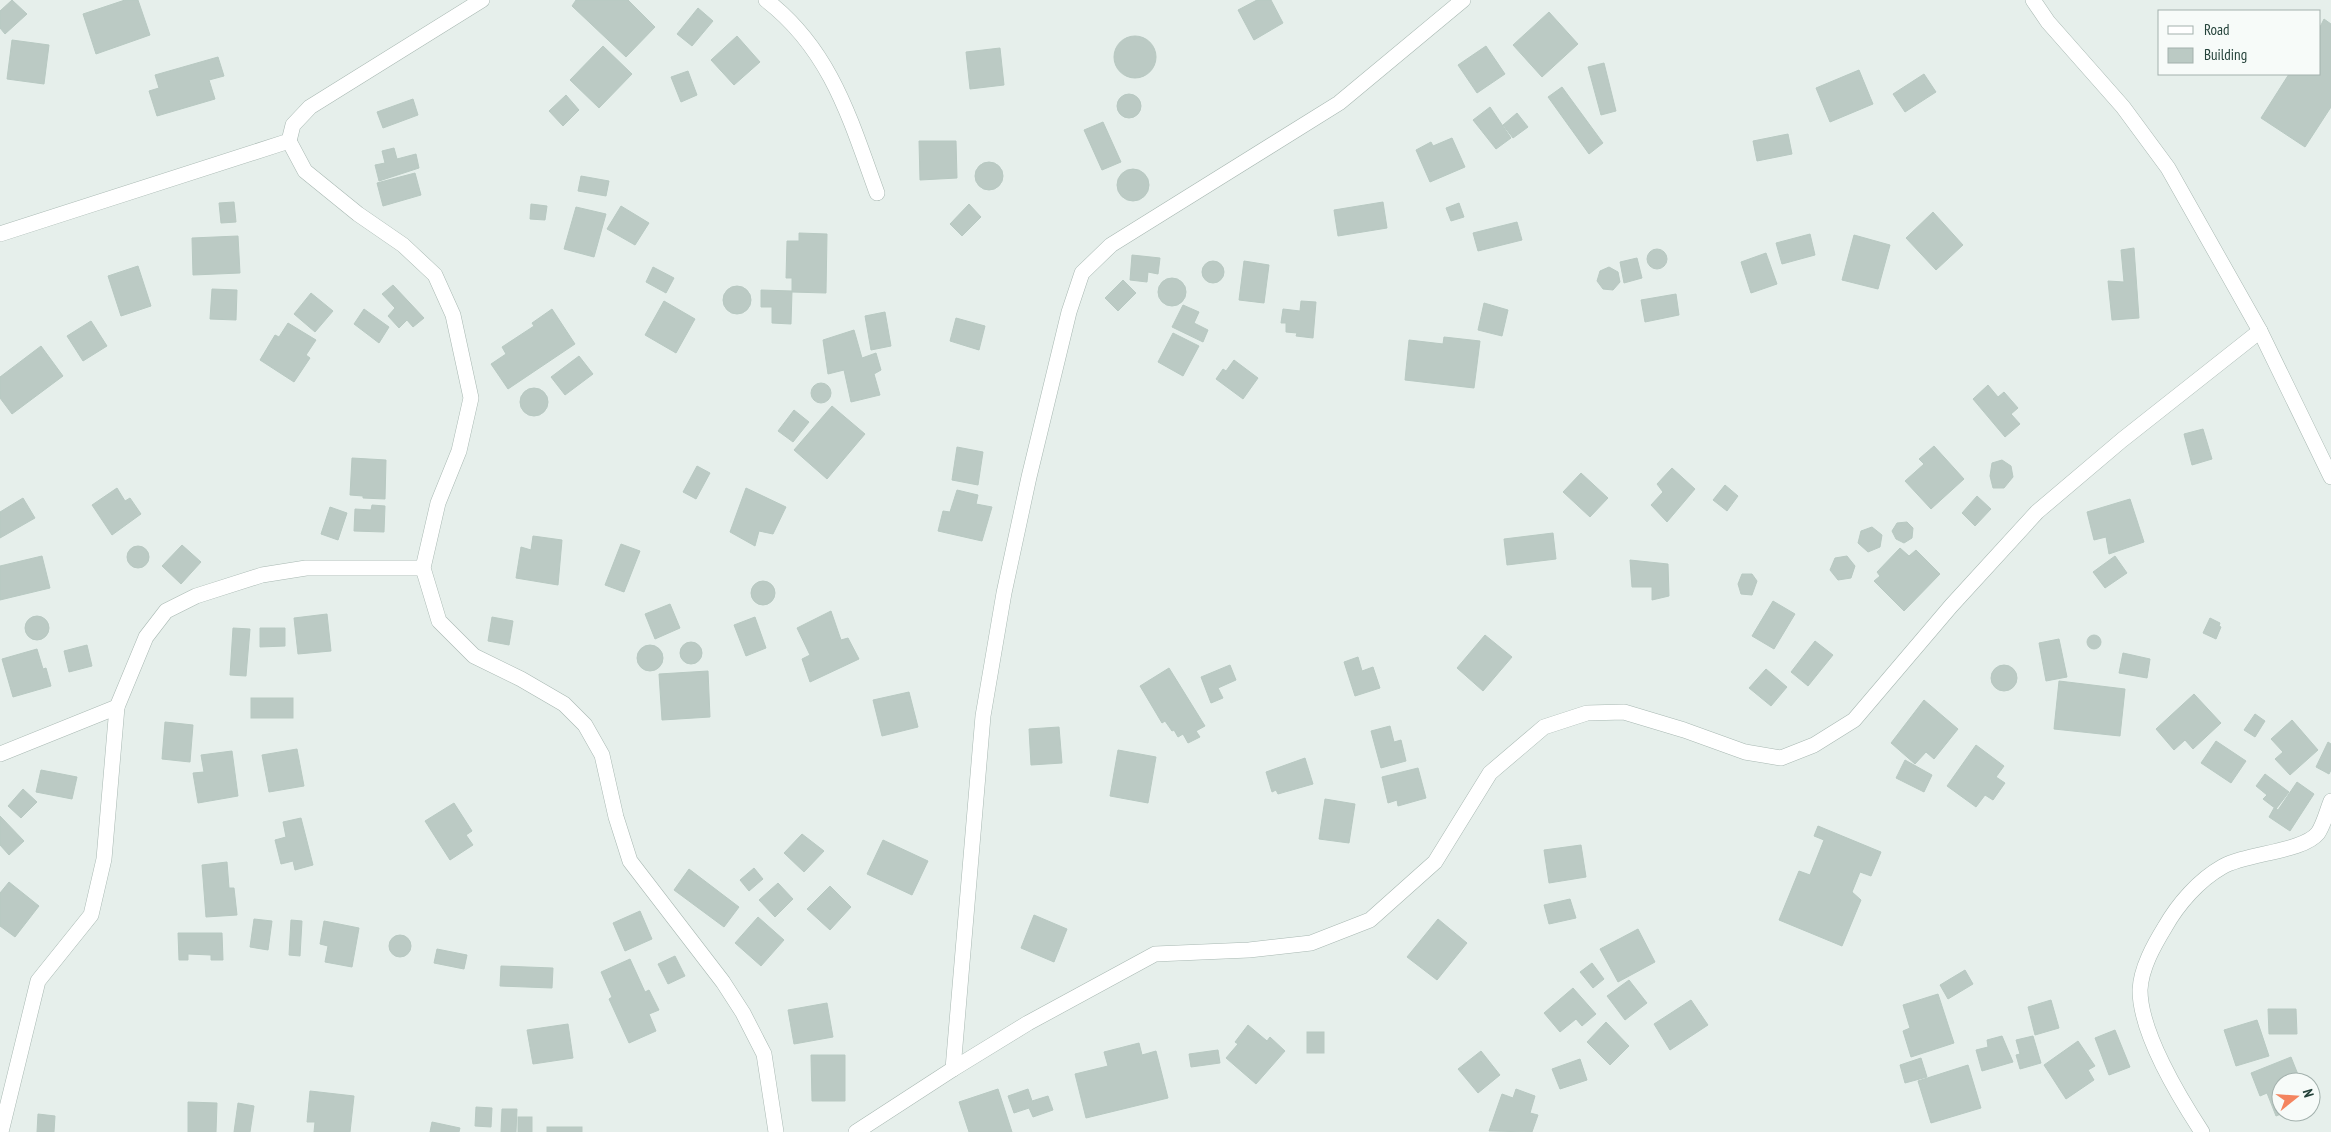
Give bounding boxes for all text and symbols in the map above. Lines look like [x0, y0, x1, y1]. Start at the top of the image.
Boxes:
legend [2158, 10, 2321, 75]
text: Road [2204, 20, 2230, 39]
text: Building [2204, 45, 2247, 64]
north arrow [2271, 1072, 2321, 1122]
text: N [2299, 1087, 2318, 1099]

